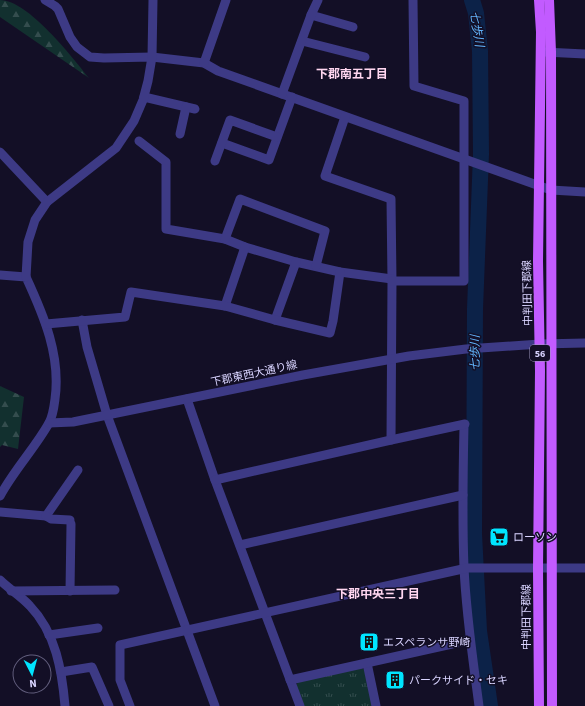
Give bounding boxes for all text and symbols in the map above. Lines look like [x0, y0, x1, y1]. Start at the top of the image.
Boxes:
water label: 七歩川 [465, 10, 488, 50]
district label: 下郡南五丁目 [316, 66, 388, 83]
street label: 中判田下郡線 [519, 260, 536, 326]
water label: 七歩川 [467, 333, 484, 371]
road number: 56 [530, 345, 550, 361]
street label: 下郡東西大通り線 [210, 357, 299, 390]
supermarket icon: ローソン [488, 526, 510, 548]
place label: ローソン [513, 530, 557, 545]
street label: 中判田下郡線 [519, 584, 534, 650]
district label: 下郡中央三丁目 [336, 586, 420, 603]
building icon: エスペランサ野崎 [358, 631, 380, 653]
place label: エスペランサ野崎 [383, 635, 470, 650]
north arrow [12, 654, 52, 694]
building icon: パークサイド・セキ [384, 669, 406, 691]
place label: パークサイド・セキ [409, 673, 508, 688]
text: N [29, 676, 37, 691]

